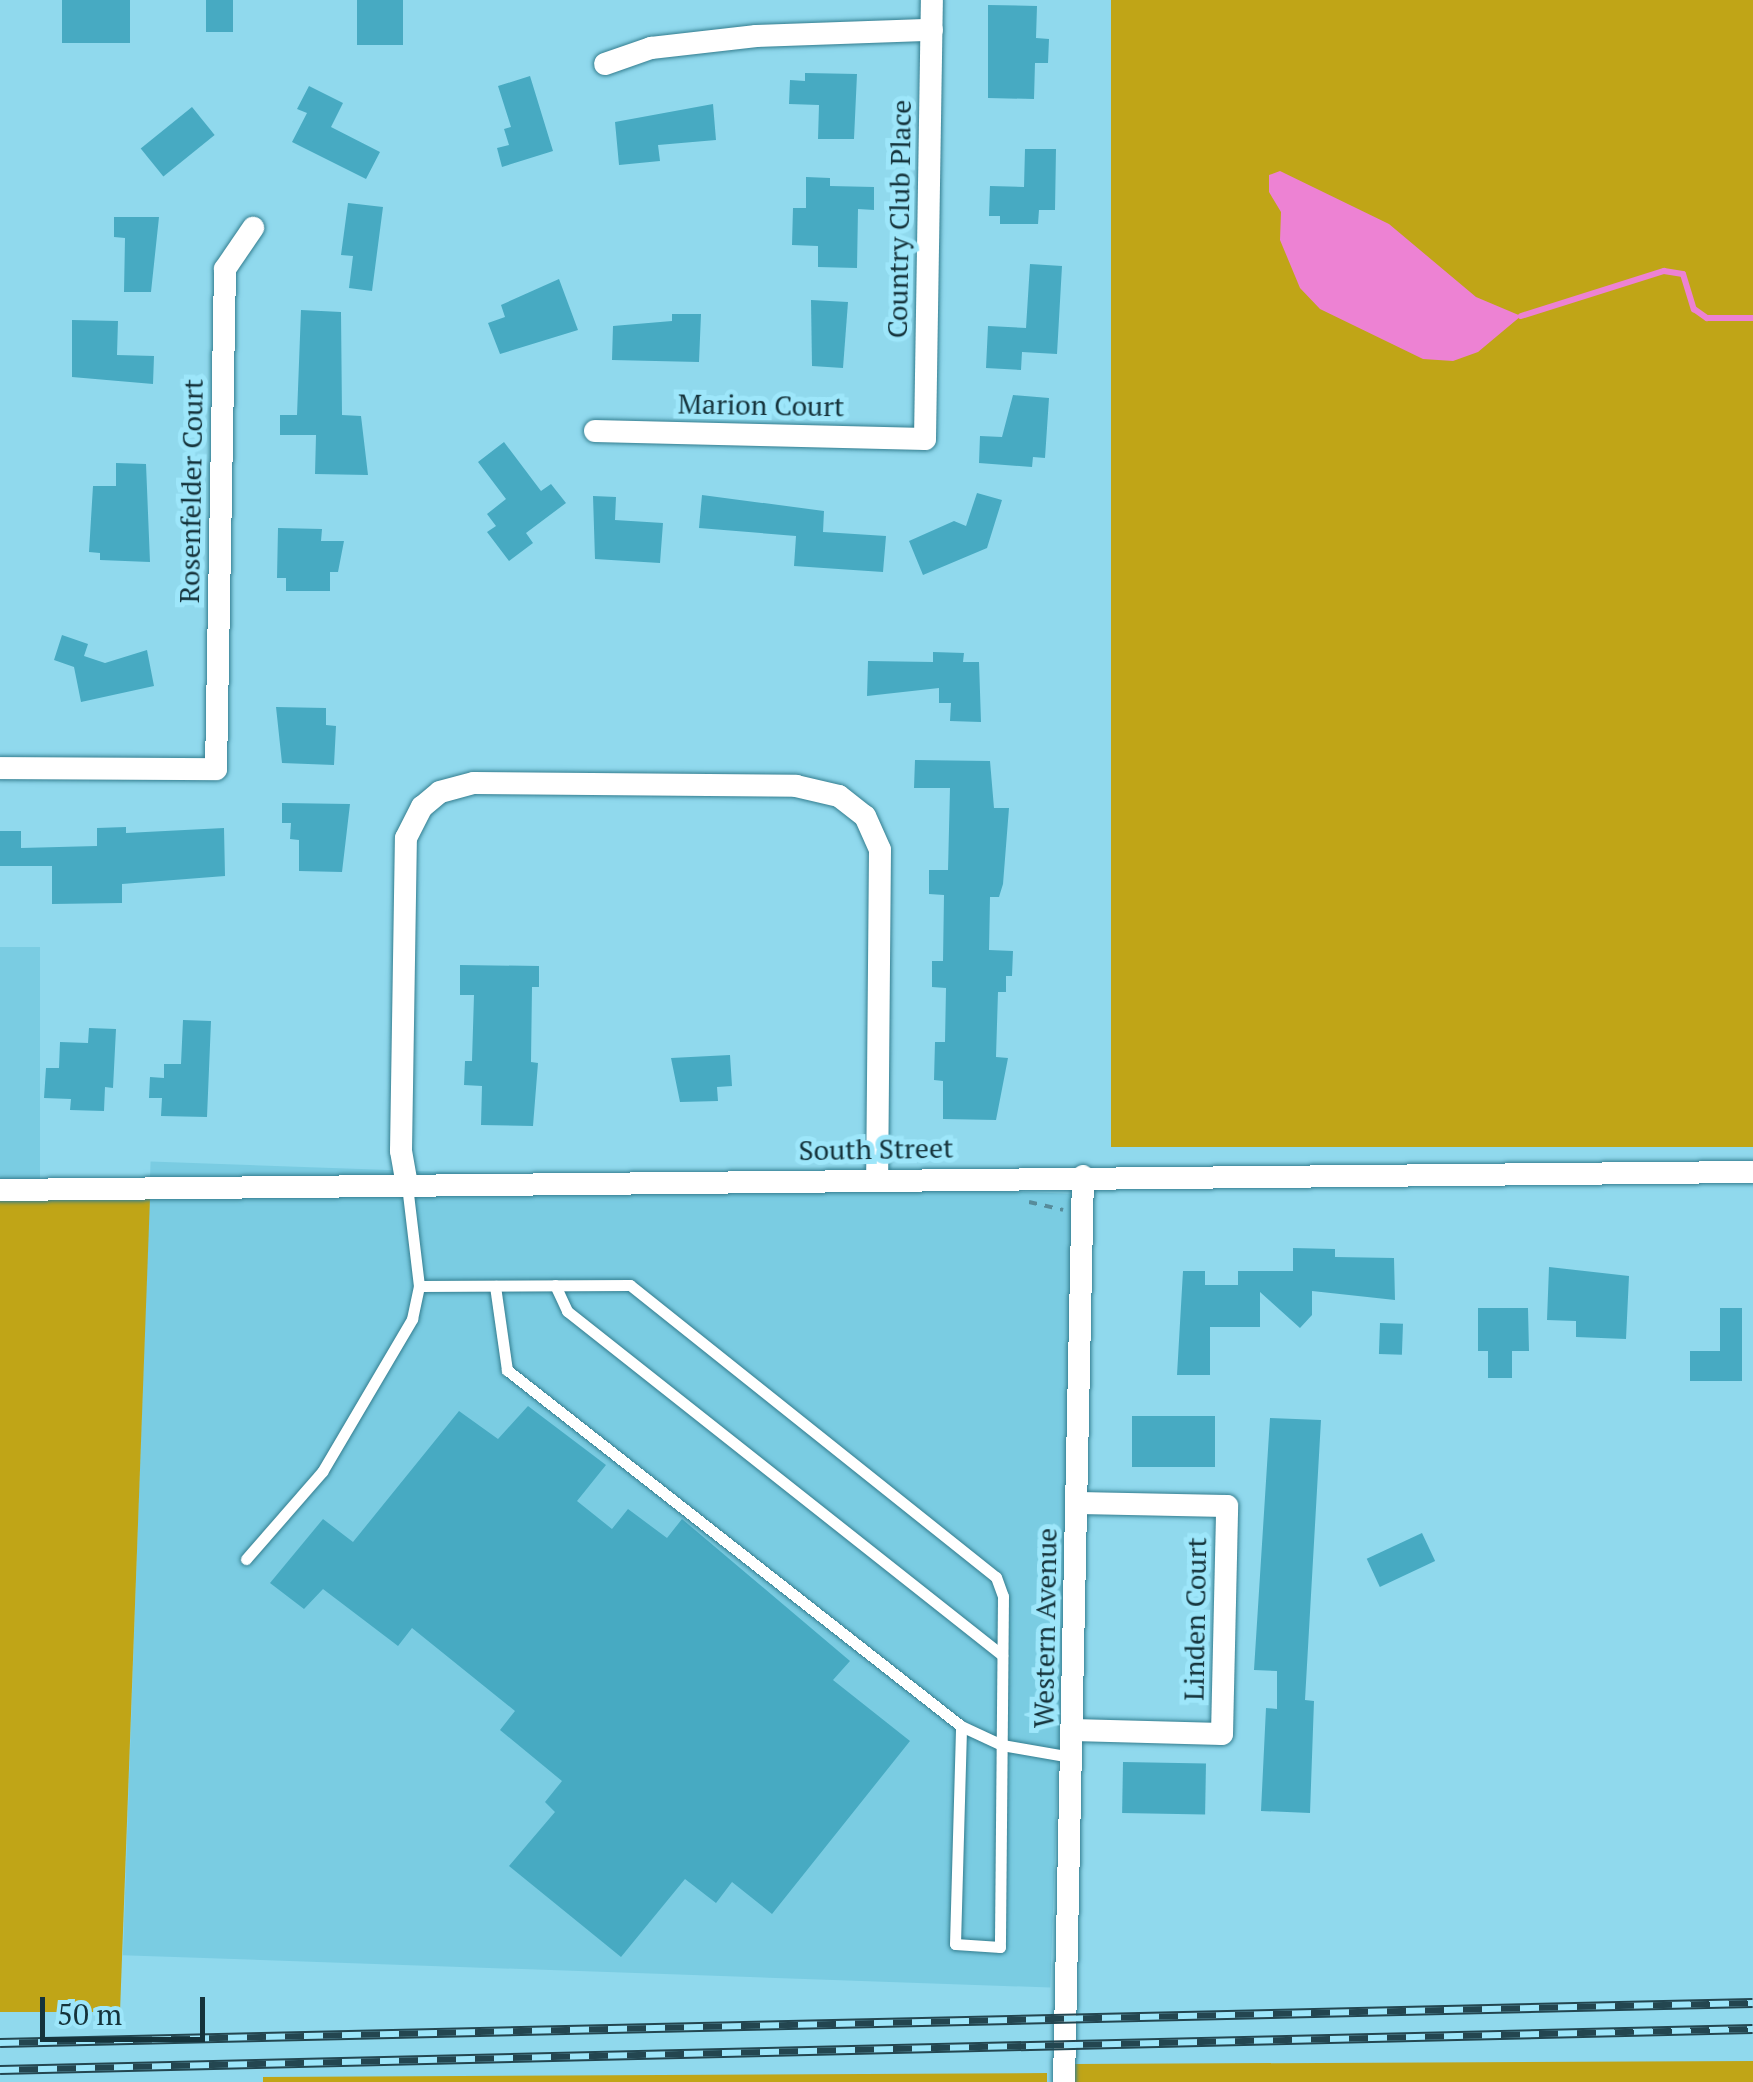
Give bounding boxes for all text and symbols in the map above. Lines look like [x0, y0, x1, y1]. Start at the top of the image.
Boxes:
street label: Country Club Place [880, 99, 918, 339]
street label: Rosenfelder Court [172, 378, 210, 604]
street label: Marion Court [677, 387, 845, 423]
street label: South Street [798, 1131, 954, 1167]
street label: Western Avenue [1026, 1527, 1064, 1729]
street label: Linden Court [1177, 1537, 1213, 1701]
scale bar [45, 1977, 210, 2039]
text: 50 m [57, 1994, 122, 2034]

